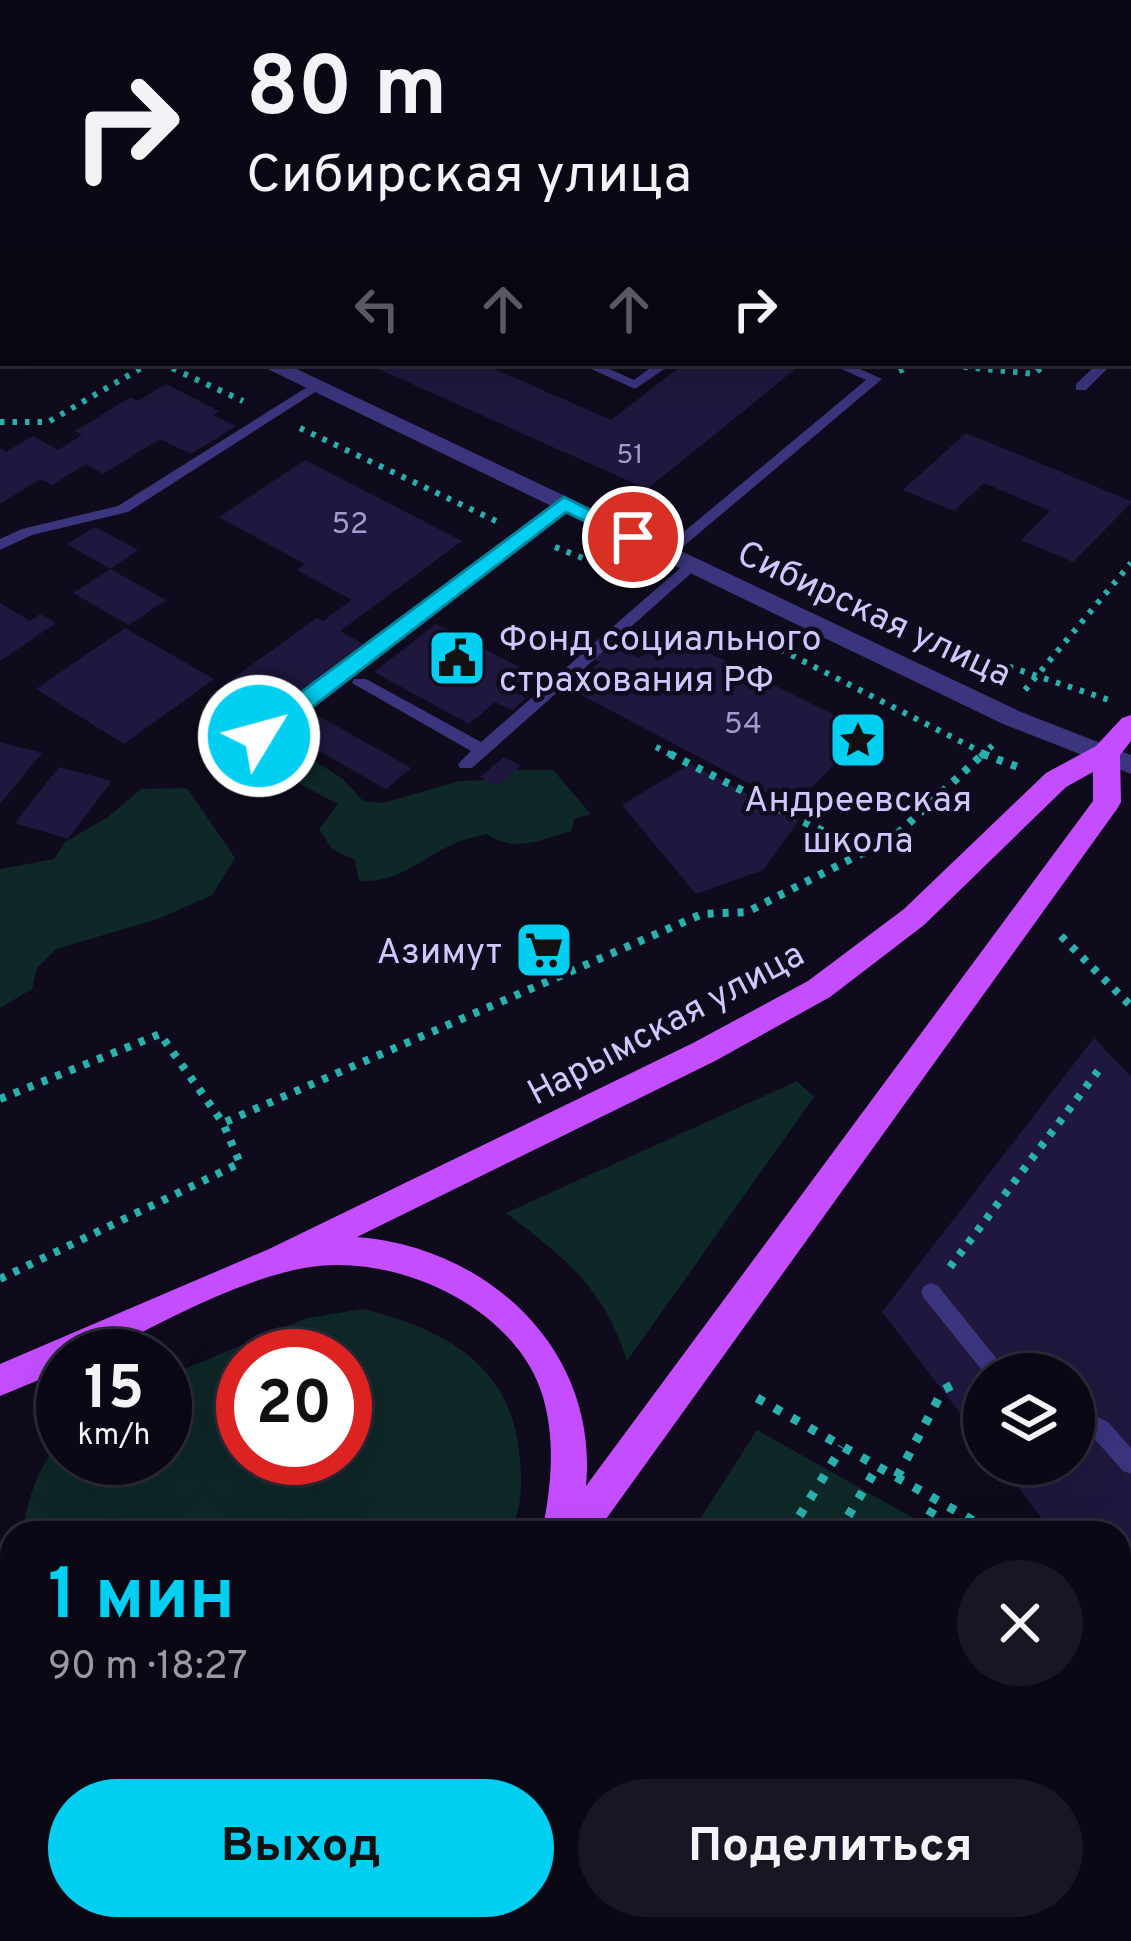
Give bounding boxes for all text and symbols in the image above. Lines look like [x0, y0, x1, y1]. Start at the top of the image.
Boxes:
text: 80 m [246, 39, 447, 145]
icon: right [48, 48, 204, 204]
text: Сибирская улица [246, 143, 692, 212]
icon: left [344, 276, 410, 342]
icon: ahead [470, 276, 536, 342]
icon: ahead [596, 276, 662, 342]
icon: right [722, 276, 788, 342]
house number: 51 [617, 439, 643, 473]
pin [582, 486, 684, 588]
icon: arrive [600, 504, 666, 570]
house number: 52 [332, 507, 368, 544]
street label: Сибирская улица [729, 532, 1018, 699]
place label: Фонд социального страхования РФ [499, 618, 822, 705]
public building icon: Фонд социального страхования РФ [426, 627, 488, 689]
position arrow [196, 673, 322, 799]
house number: 54 [724, 707, 762, 744]
place icon: Андреевская школа [827, 709, 889, 771]
place label: Андреевская школа [744, 779, 972, 866]
supermarket icon: Азимут [513, 919, 575, 981]
place label: Азимут [376, 931, 502, 977]
street label: Нарымская улица [521, 933, 813, 1118]
speed limit sign: 20 [216, 1329, 372, 1485]
map controls [963, 1353, 1095, 1485]
button: layers [963, 1353, 1095, 1485]
text: 15 [84, 1354, 144, 1430]
text: km/h [78, 1418, 150, 1455]
text: 1 мин [48, 1553, 235, 1645]
button: close [957, 1560, 1083, 1686]
text: 90 m · 18:27 [48, 1644, 248, 1693]
button: Выход [48, 1779, 554, 1917]
button: Поделиться [578, 1779, 1083, 1917]

